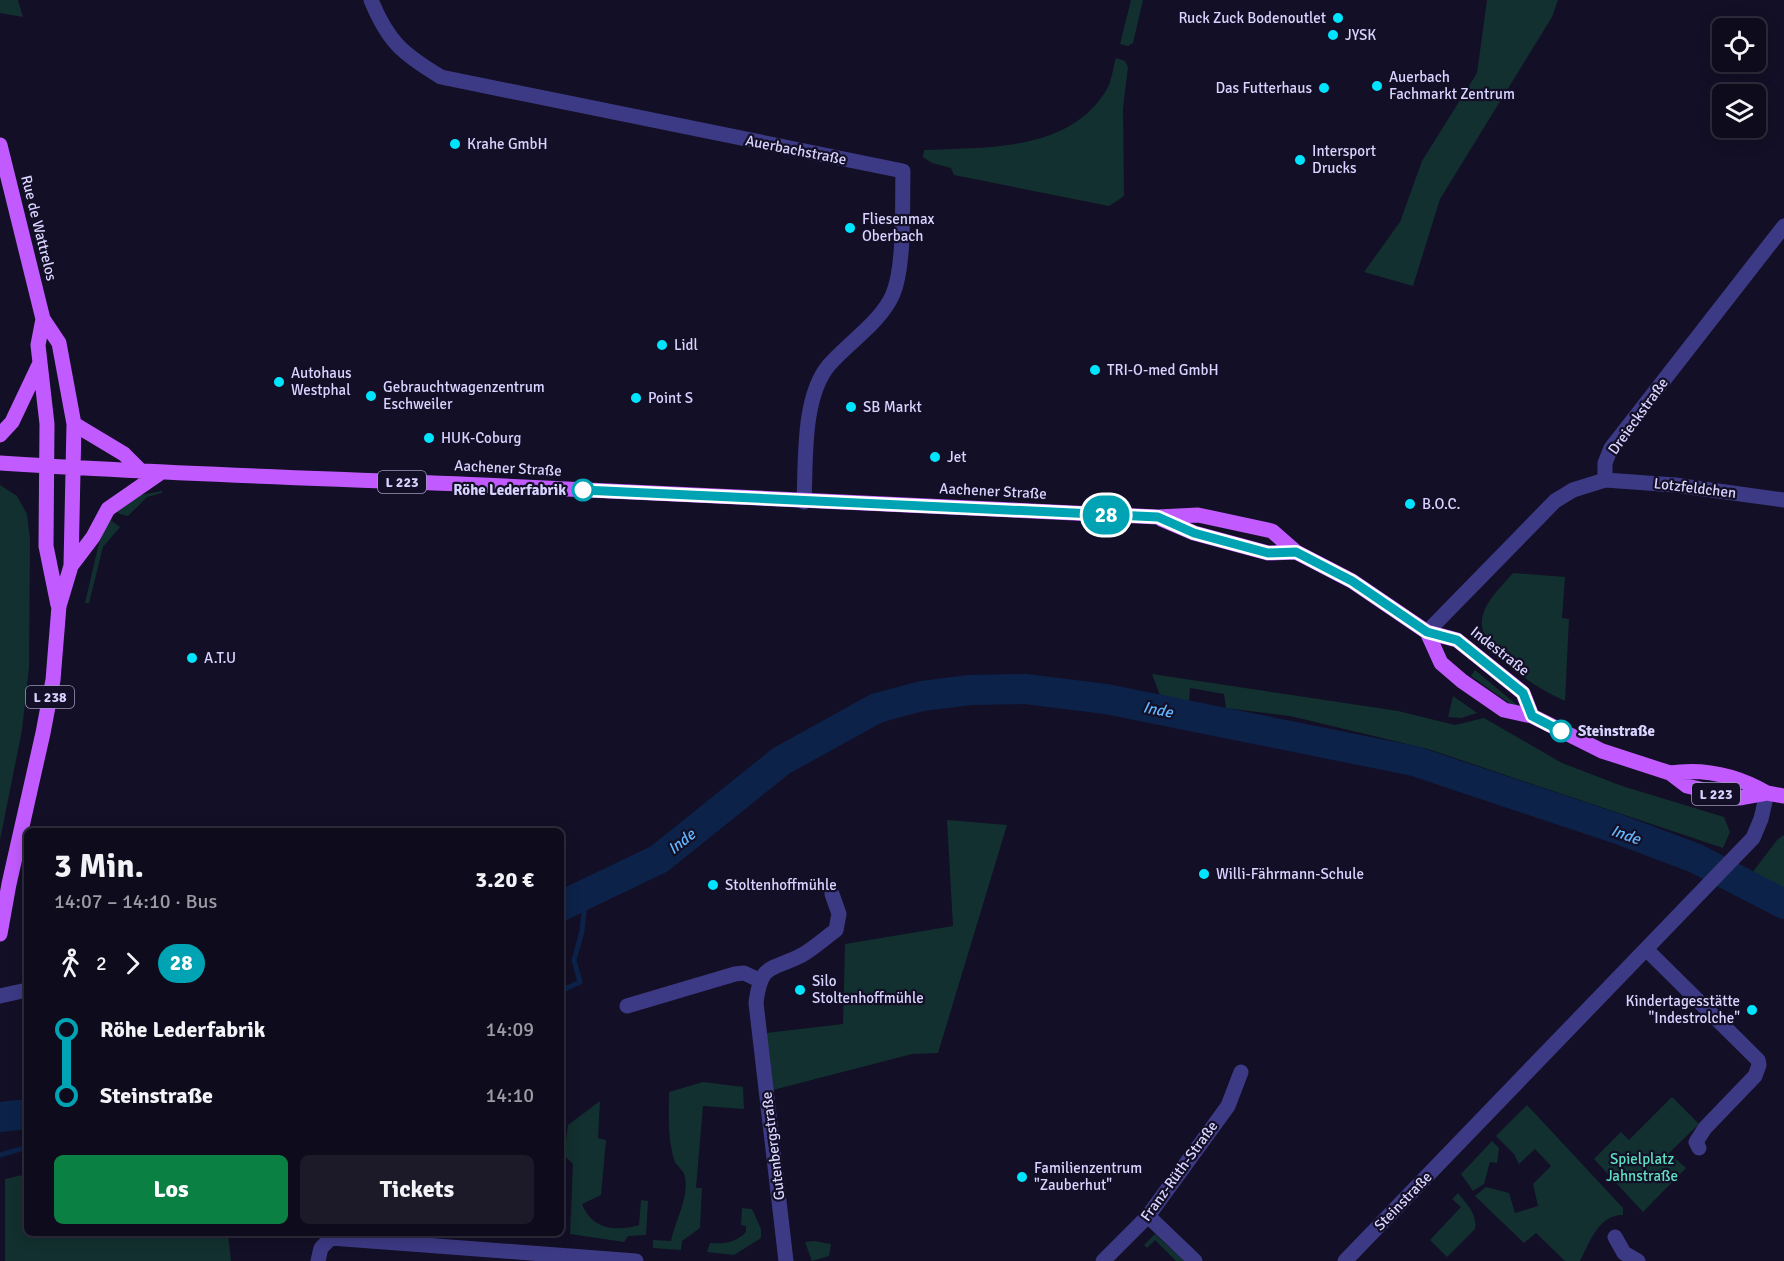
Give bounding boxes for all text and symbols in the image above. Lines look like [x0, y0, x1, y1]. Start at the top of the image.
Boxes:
place label: Ruck Zuck Bodenoutlet [1178, 9, 1326, 27]
marker: Ruck Zuck Bodenoutlet [1331, 11, 1345, 25]
map controls [1712, 18, 1766, 138]
button: locate [1712, 18, 1766, 72]
place label: JYSK [1345, 26, 1376, 44]
marker: JYSK [1326, 28, 1340, 42]
place label: Auerbach Fachmarkt Zentrum [1389, 68, 1515, 103]
place label: Das Futterhaus [1215, 79, 1312, 97]
marker: Auerbach Fachmarkt Zentrum [1370, 79, 1384, 93]
marker: Das Futterhaus [1317, 81, 1331, 95]
button: layers [1712, 84, 1766, 138]
street label: Auerbachstraße [744, 131, 848, 169]
place label: Krahe GmbH [467, 135, 548, 153]
marker: Krahe GmbH [448, 137, 462, 151]
place label: Intersport Drucks [1312, 142, 1376, 177]
marker: Intersport Drucks [1293, 153, 1307, 167]
street label: Rue de Wattrelos [17, 173, 61, 283]
place label: Fliesenmax Oberbach [862, 210, 935, 245]
marker: Fliesenmax Oberbach [843, 221, 857, 235]
place label: Lidl [674, 336, 698, 354]
marker: Lidl [655, 338, 669, 352]
place label: TRI-O-med GmbH [1107, 361, 1219, 379]
marker: TRI-O-med GmbH [1088, 363, 1102, 377]
place label: Autohaus Westphal [291, 364, 352, 399]
street label: Dreieckstraße [1604, 374, 1672, 458]
marker: Autohaus Westphal [272, 375, 286, 389]
place label: Gebrauchtwagenzentrum Eschweiler [383, 378, 545, 413]
marker: Gebrauchtwagenzentrum Eschweiler [364, 389, 378, 403]
place label: Point S [648, 389, 693, 407]
marker: Point S [629, 391, 643, 405]
place label: SB Markt [863, 398, 922, 416]
marker: SB Markt [844, 400, 858, 414]
place label: HUK-Coburg [441, 429, 521, 447]
marker: HUK-Coburg [422, 431, 436, 445]
place label: Jet [947, 448, 967, 466]
marker: Jet [928, 450, 942, 464]
street label: Aachener Straße [454, 456, 562, 480]
road number: L 223 [378, 471, 426, 493]
street label: Lotzfeldchen [1653, 474, 1737, 502]
marker: Röhe Lederfabrik [572, 479, 594, 501]
street label: Aachener Straße [939, 479, 1047, 503]
place label: Röhe Lederfabrik [453, 481, 566, 499]
place label: B.O.C. [1422, 495, 1461, 513]
line badge: 28 [1079, 496, 1133, 534]
marker: B.O.C. [1403, 497, 1417, 511]
text: 28 [1095, 502, 1117, 528]
street label: Indestraße [1467, 622, 1533, 680]
place label: A.T.U [204, 649, 236, 667]
marker: A.T.U [185, 651, 199, 665]
road number: L 238 [26, 686, 74, 708]
water label: Inde [1141, 697, 1175, 723]
marker: Steinstraße [1550, 720, 1572, 742]
place label: Steinstraße [1578, 722, 1655, 740]
road number: L 223 [1692, 783, 1740, 805]
water label: Inde [1608, 821, 1644, 850]
water label: Inde [664, 824, 700, 859]
text: 3 Min. [54, 846, 144, 887]
place label: Willi-Fährmann-Schule [1216, 865, 1364, 883]
text: 3.20 € [475, 866, 534, 893]
marker: Willi-Fährmann-Schule [1197, 867, 1211, 881]
place label: Stoltenhoffmühle [725, 876, 837, 894]
marker: Stoltenhoffmühle [706, 878, 720, 892]
text: 14:07 – 14:10 · Bus [54, 889, 217, 914]
icon: walk [54, 947, 87, 980]
icon: forward [116, 947, 149, 980]
text: 28 [170, 950, 193, 976]
text: 2 [96, 951, 107, 976]
place label: Silo Stoltenhoffmühle [812, 972, 924, 1007]
marker: Silo Stoltenhoffmühle [793, 983, 807, 997]
place label: Kindertagesstätte "Indestrolche" [1626, 992, 1740, 1027]
marker: Kindertagesstätte "Indestrolche" [1745, 1003, 1759, 1017]
text: Röhe Lederfabrik [100, 1016, 265, 1043]
text: 14:09 [485, 1017, 534, 1042]
text: Steinstraße [100, 1082, 213, 1109]
text: 14:10 [485, 1083, 534, 1108]
street label: Gutenbergstraße [757, 1091, 789, 1201]
street label: Franz-Rüth-Straße [1137, 1117, 1221, 1225]
park label: Spielplatz Jahnstraße [1606, 1150, 1678, 1185]
button: Los [54, 1155, 288, 1224]
button: Tickets [300, 1155, 534, 1224]
place label: Familienzentrum "Zauberhut" [1034, 1159, 1142, 1194]
street label: Steinstraße [1370, 1168, 1436, 1234]
marker: Familienzentrum "Zauberhut" [1015, 1170, 1029, 1184]

